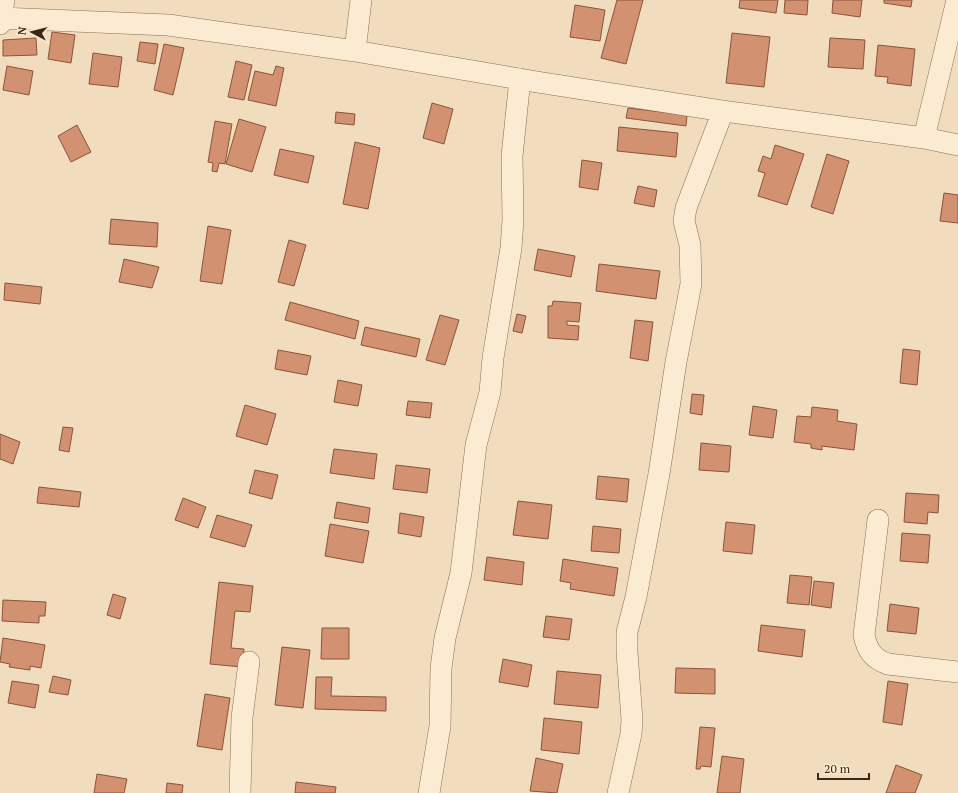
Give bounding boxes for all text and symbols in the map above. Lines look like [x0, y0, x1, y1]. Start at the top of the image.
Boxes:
north arrow [12, 12, 52, 52]
text: N [15, 25, 30, 36]
scale bar [818, 755, 869, 781]
text: 20 m [824, 761, 851, 776]

